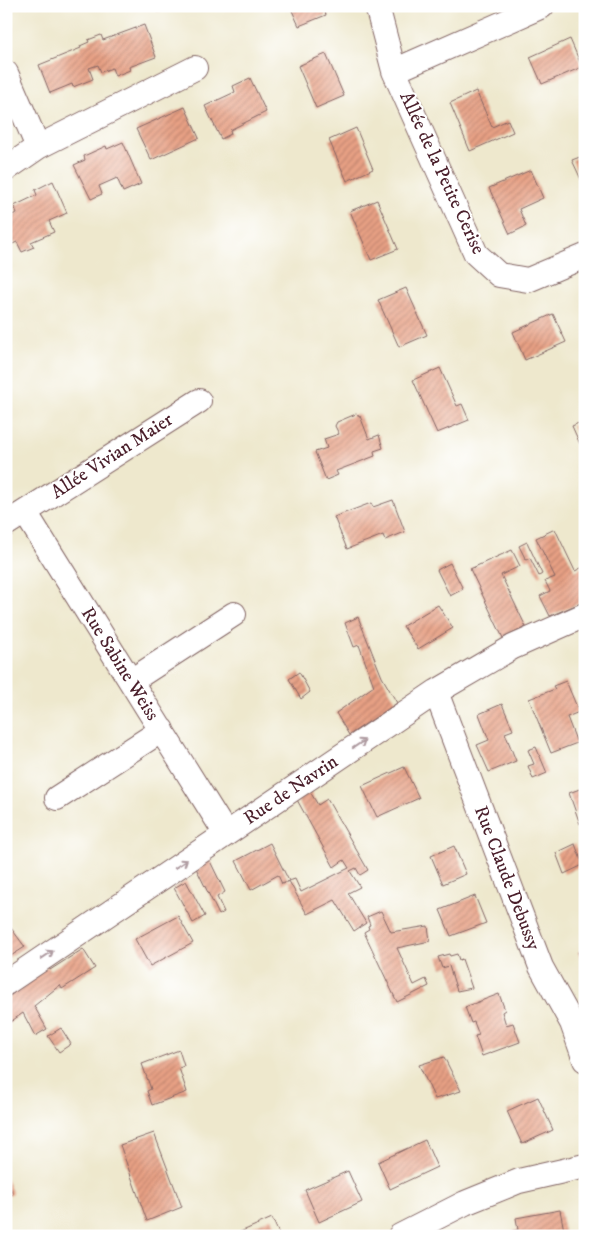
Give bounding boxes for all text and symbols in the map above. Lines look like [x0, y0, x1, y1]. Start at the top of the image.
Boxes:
street label: Allée de la Petite Cerise [394, 88, 490, 258]
street label: Allée Vivian Maier [47, 408, 177, 504]
street label: Rue Sabine Weiss [76, 603, 164, 725]
one-way arrow [352, 739, 366, 749]
street label: Rue de Navrin [240, 750, 342, 830]
street label: Rue Claude Debussy [469, 803, 545, 954]
one-way arrow [174, 859, 188, 869]
one-way arrow [39, 950, 53, 960]

